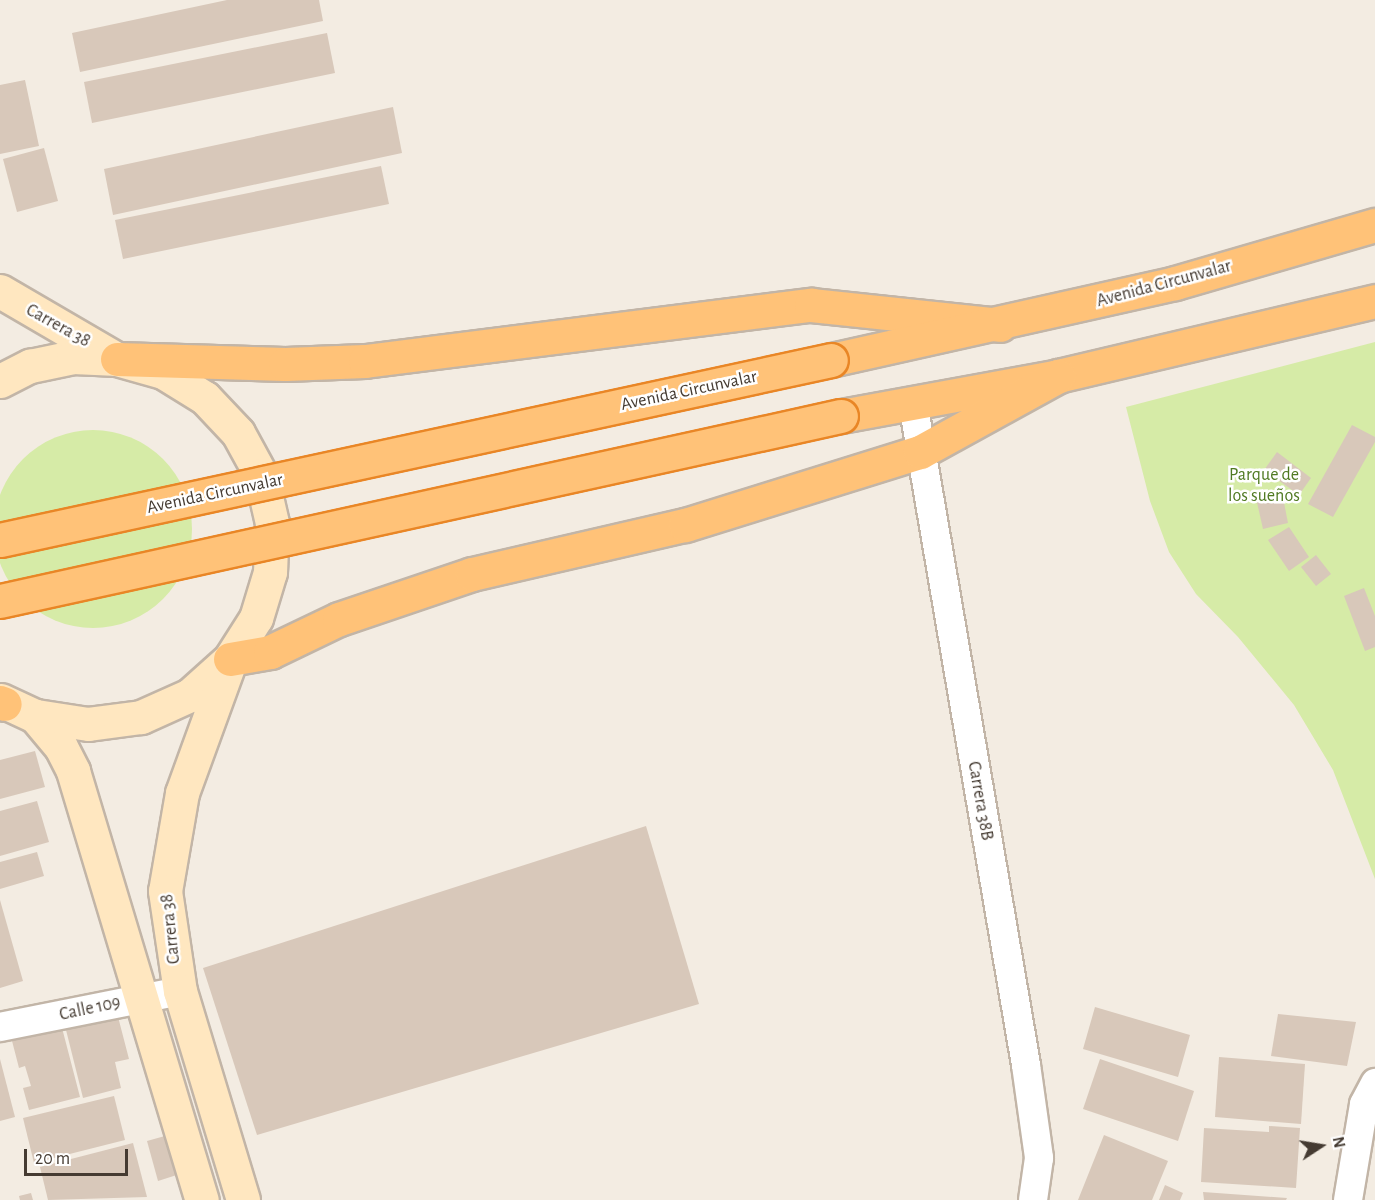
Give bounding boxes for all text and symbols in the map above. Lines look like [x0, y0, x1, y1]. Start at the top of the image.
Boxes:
street label: Avenida Circunvalar [1094, 256, 1234, 312]
street label: Carrera 38 [22, 300, 94, 352]
street label: Avenida Circunvalar [619, 366, 759, 416]
park label: Parque de los sueños [1228, 465, 1300, 508]
street label: Avenida Circunvalar [145, 469, 285, 519]
street label: Carrera 38B [962, 760, 998, 842]
street label: Carrera 38 [157, 893, 185, 965]
street label: Calle 109 [57, 992, 123, 1026]
north arrow [1291, 1116, 1351, 1176]
text: N [1330, 1135, 1348, 1149]
scale bar [27, 1137, 130, 1175]
text: 20 m [35, 1150, 70, 1168]

